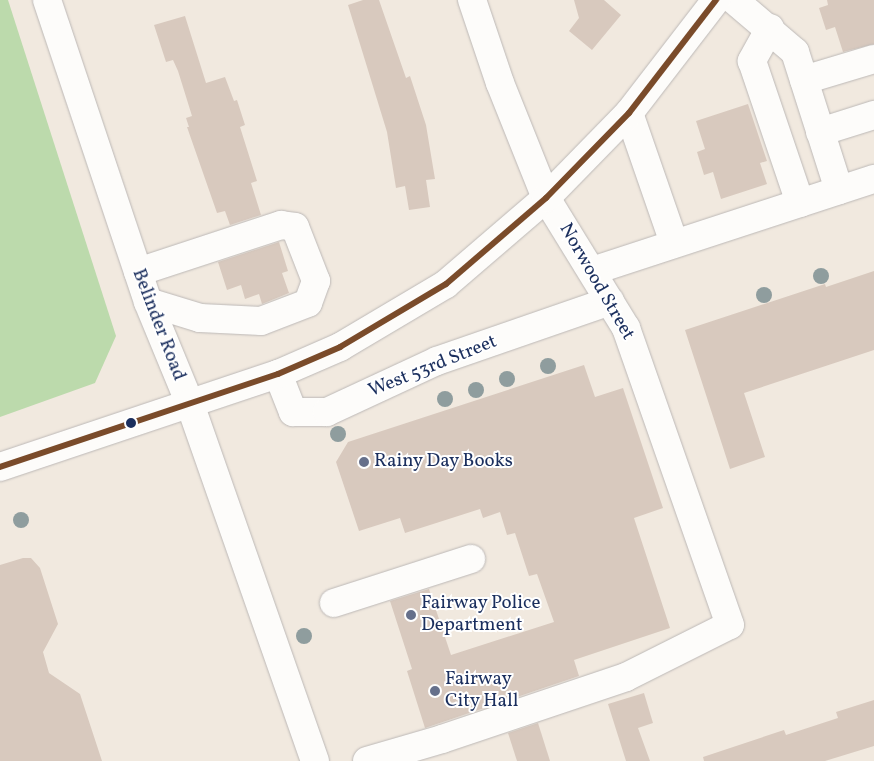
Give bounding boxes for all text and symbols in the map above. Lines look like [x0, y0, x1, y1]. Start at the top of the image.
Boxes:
street label: Norwood Street [553, 219, 639, 345]
street label: Belinder Road [126, 266, 190, 384]
street label: West 53rd Street [366, 331, 500, 403]
unlabelled marker [126, 418, 136, 428]
place label: Rainy Day Books [374, 451, 514, 473]
marker: Rainy Day Books [358, 456, 370, 468]
place label: Fairway Police Department [421, 593, 541, 637]
marker: Fairway Police Department [405, 609, 417, 621]
place label: Fairway City Hall [445, 669, 519, 713]
marker: Fairway City Hall [429, 685, 441, 697]

